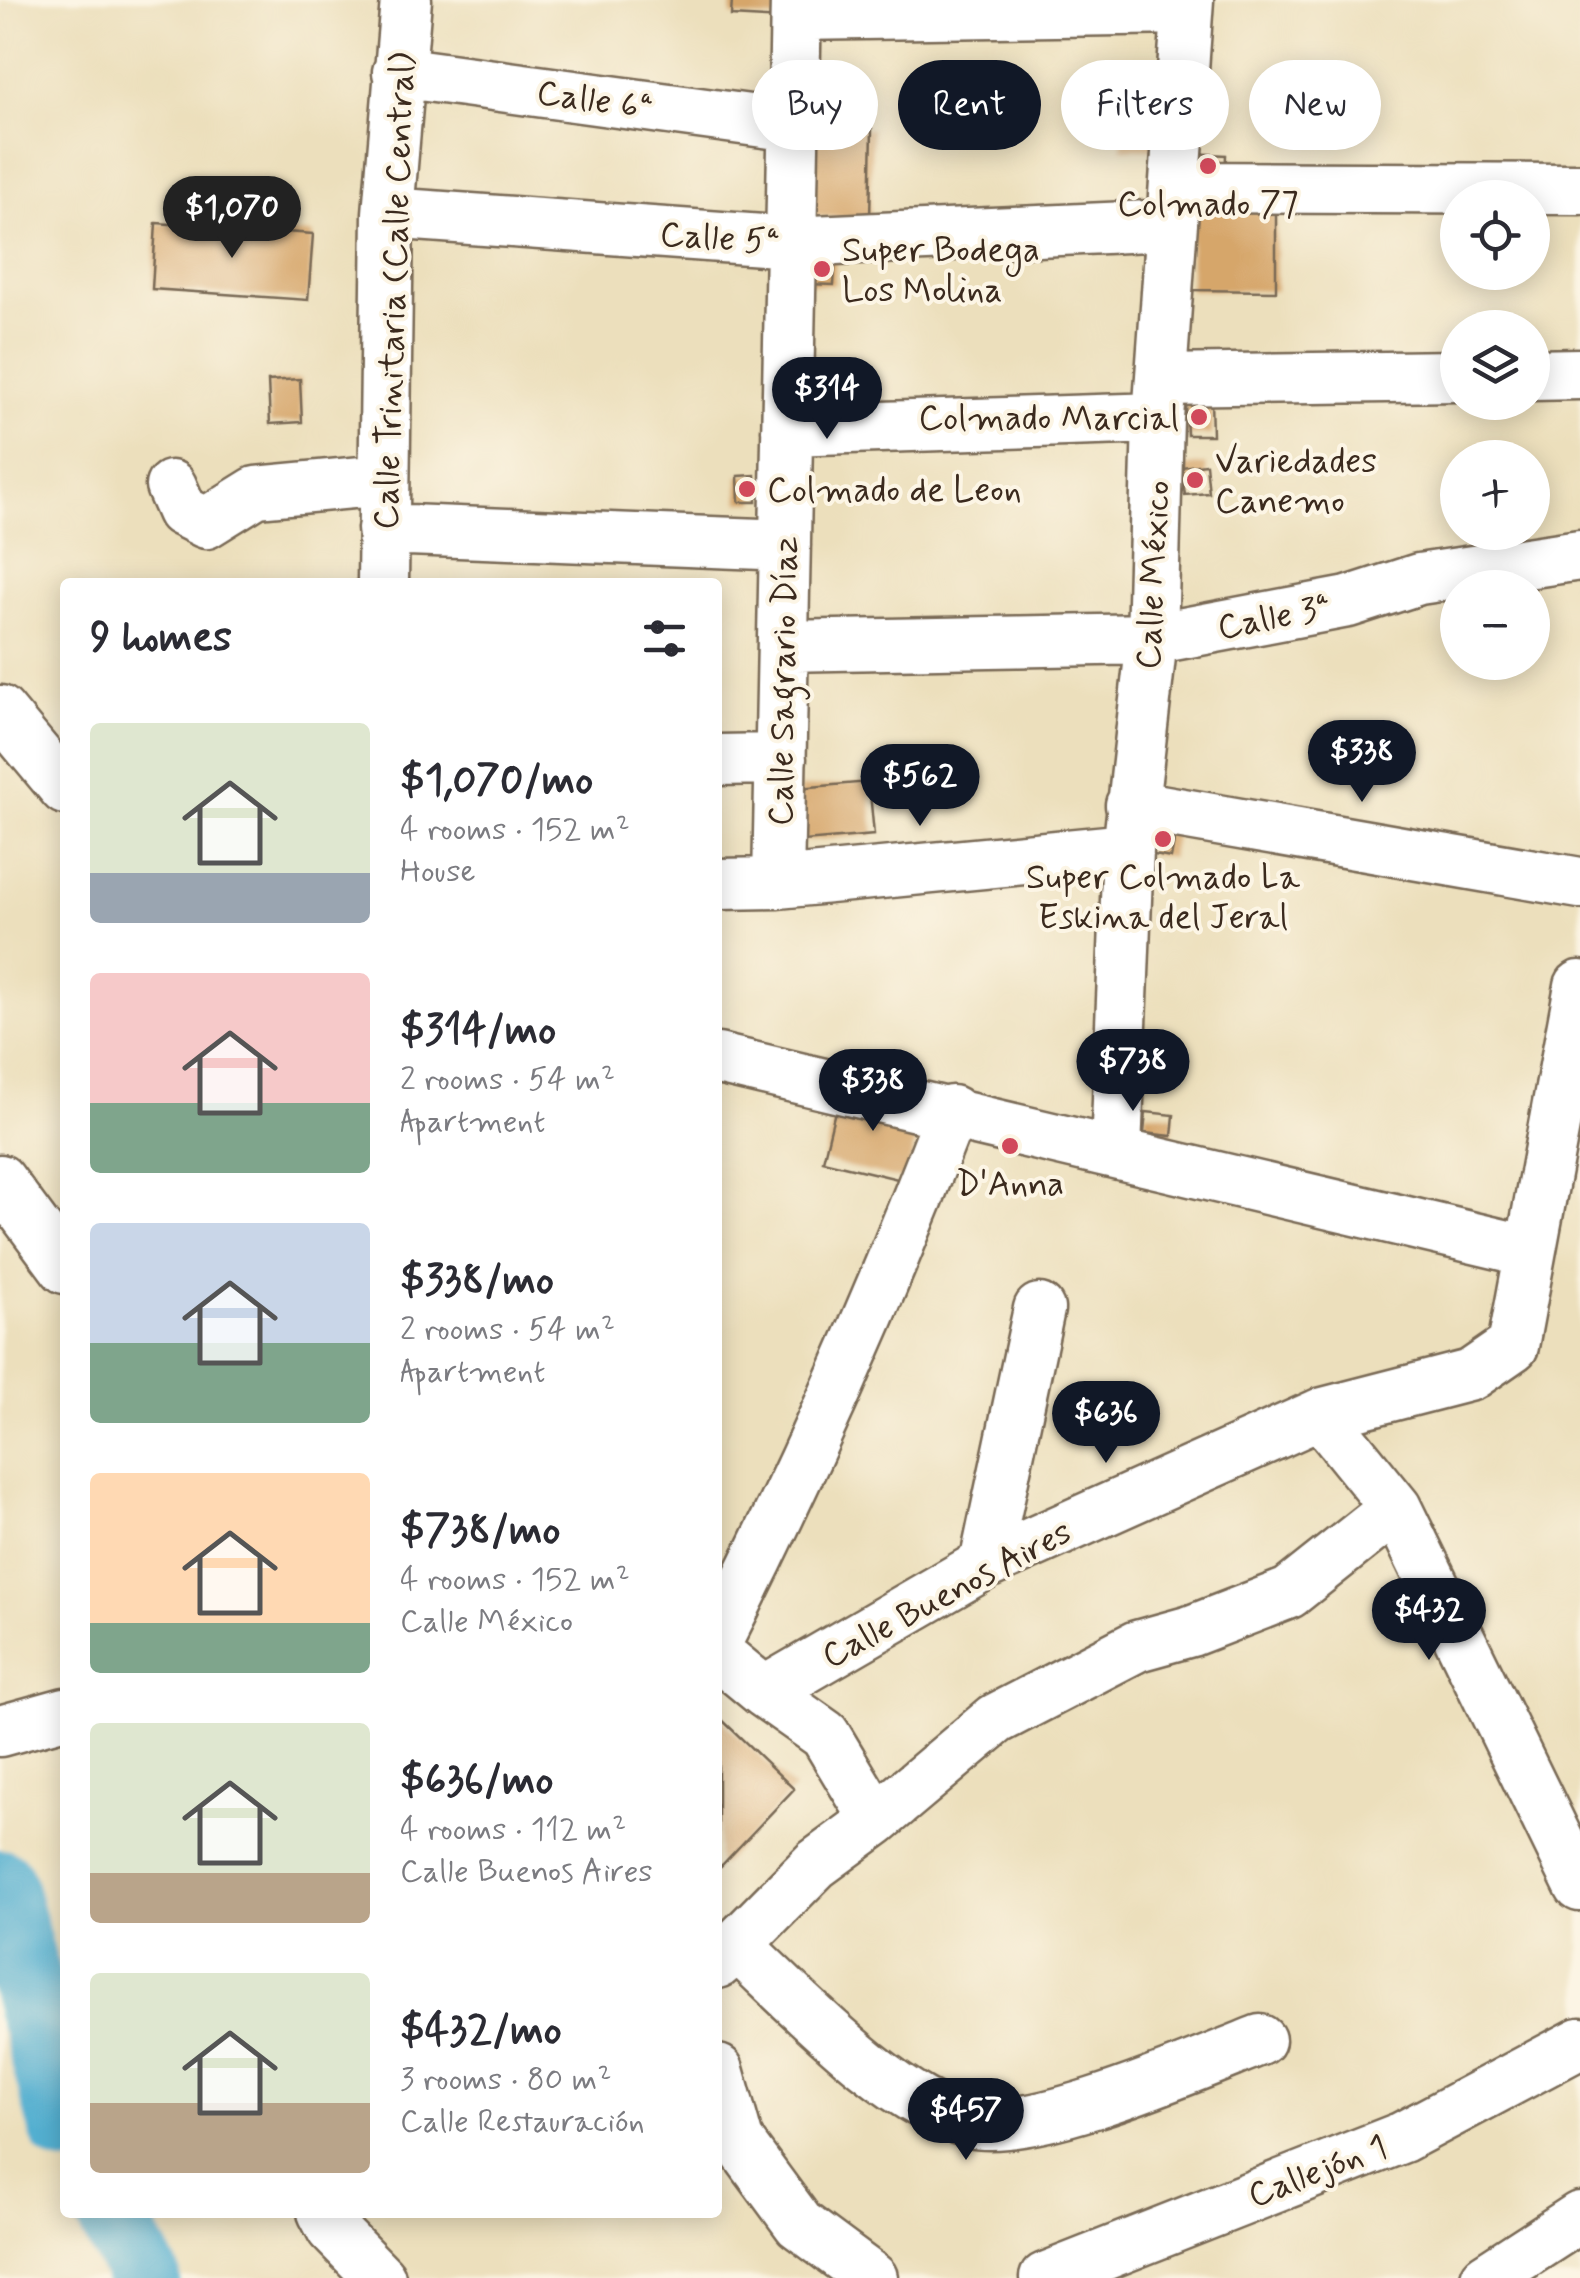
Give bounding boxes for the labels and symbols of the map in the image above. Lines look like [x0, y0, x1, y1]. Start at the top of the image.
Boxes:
street label: Calle Trinitaria (Calle Central) [364, 52, 426, 530]
street label: Calle 6ª [534, 70, 656, 132]
marker: Colmado 77 [1197, 155, 1219, 177]
pin: $1,070 [151, 176, 313, 261]
place label: Colmado 77 [1117, 182, 1299, 228]
street label: Calle 5ª [658, 212, 781, 266]
place label: Super Bodega Los Molina [842, 228, 1040, 314]
marker: Super Bodega Los Molina [811, 258, 833, 280]
pin: $314 [768, 357, 886, 442]
place label: Colmado Marcial [918, 396, 1179, 442]
marker: Colmado Marcial [1188, 406, 1210, 428]
place label: Variedades Canemo [1215, 439, 1377, 525]
place label: Colmado de Leon [767, 468, 1022, 514]
marker: Variedades Canemo [1184, 469, 1206, 491]
marker: Colmado de Leon [736, 478, 758, 500]
street label: Calle México [1126, 479, 1182, 671]
street label: Calle Sagrario Díaz [758, 536, 814, 826]
street label: Calle 3ª [1214, 584, 1335, 651]
pin: $338 [1303, 720, 1421, 805]
pin: $562 [861, 744, 979, 829]
marker: Super Colmado La Eskina del Jeral [1152, 828, 1174, 850]
place label: Super Colmado La Eskina del Jeral [1026, 855, 1301, 941]
pin: $738 [1074, 1029, 1192, 1114]
pin: $338 [814, 1049, 932, 1134]
marker: D'Anna [999, 1135, 1021, 1157]
place label: D'Anna [956, 1162, 1064, 1208]
pin: $636 [1047, 1381, 1165, 1466]
street label: Calle Buenos Aires [814, 1510, 1080, 1680]
pin: $432 [1370, 1578, 1488, 1663]
pin: $457 [907, 2078, 1025, 2163]
street label: Callejón 1 [1242, 2124, 1394, 2219]

